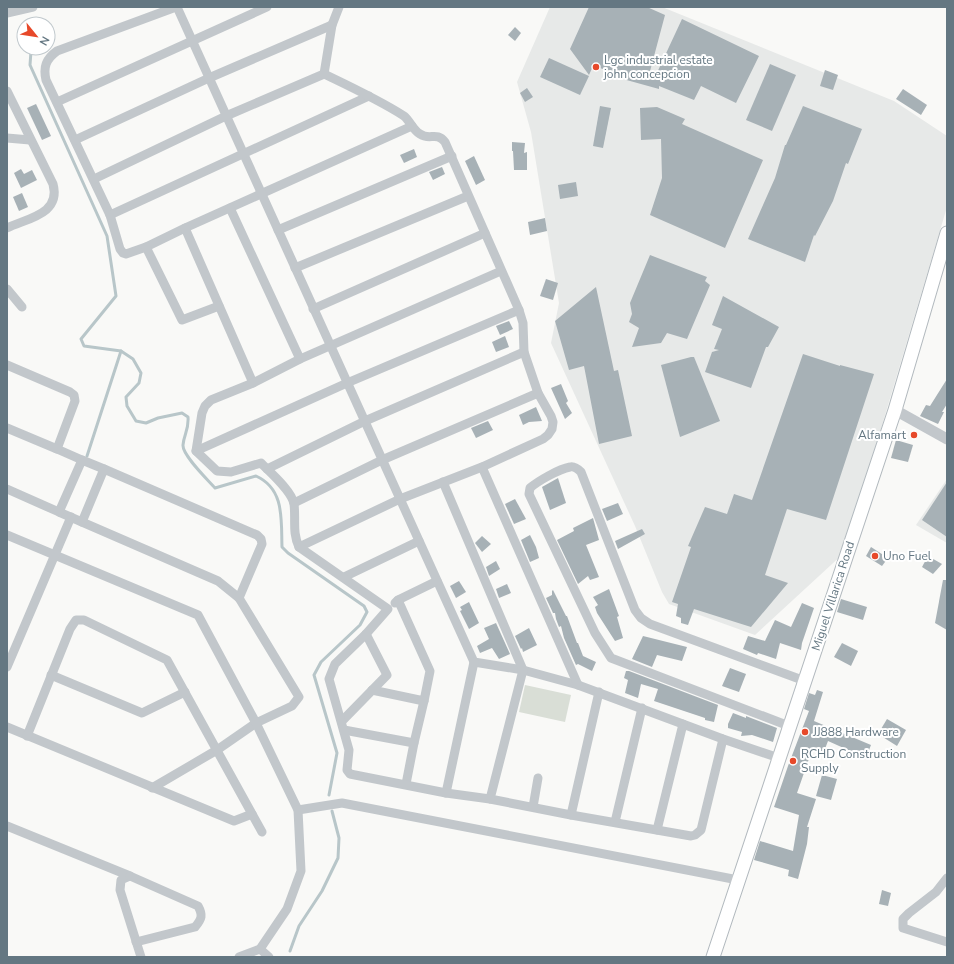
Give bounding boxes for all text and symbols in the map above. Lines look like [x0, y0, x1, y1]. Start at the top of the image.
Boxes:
north arrow [16, 16, 56, 56]
text: N [36, 33, 53, 48]
place label: Lgc industrial estate john concepcion [603, 52, 713, 82]
marker: Lgc industrial estate john concepcion [591, 62, 601, 72]
place label: Alfamart [858, 427, 907, 443]
marker: Alfamart [909, 430, 919, 440]
street label: Miguel Villarica Road [808, 539, 858, 653]
place label: Uno Fuel [883, 548, 932, 564]
marker: Uno Fuel [870, 551, 880, 561]
place label: JJ888 Hardware [812, 724, 899, 740]
marker: JJ888 Hardware [800, 727, 810, 737]
place label: RCHD Construction Supply [801, 746, 906, 776]
marker: RCHD Construction Supply [788, 756, 798, 766]

